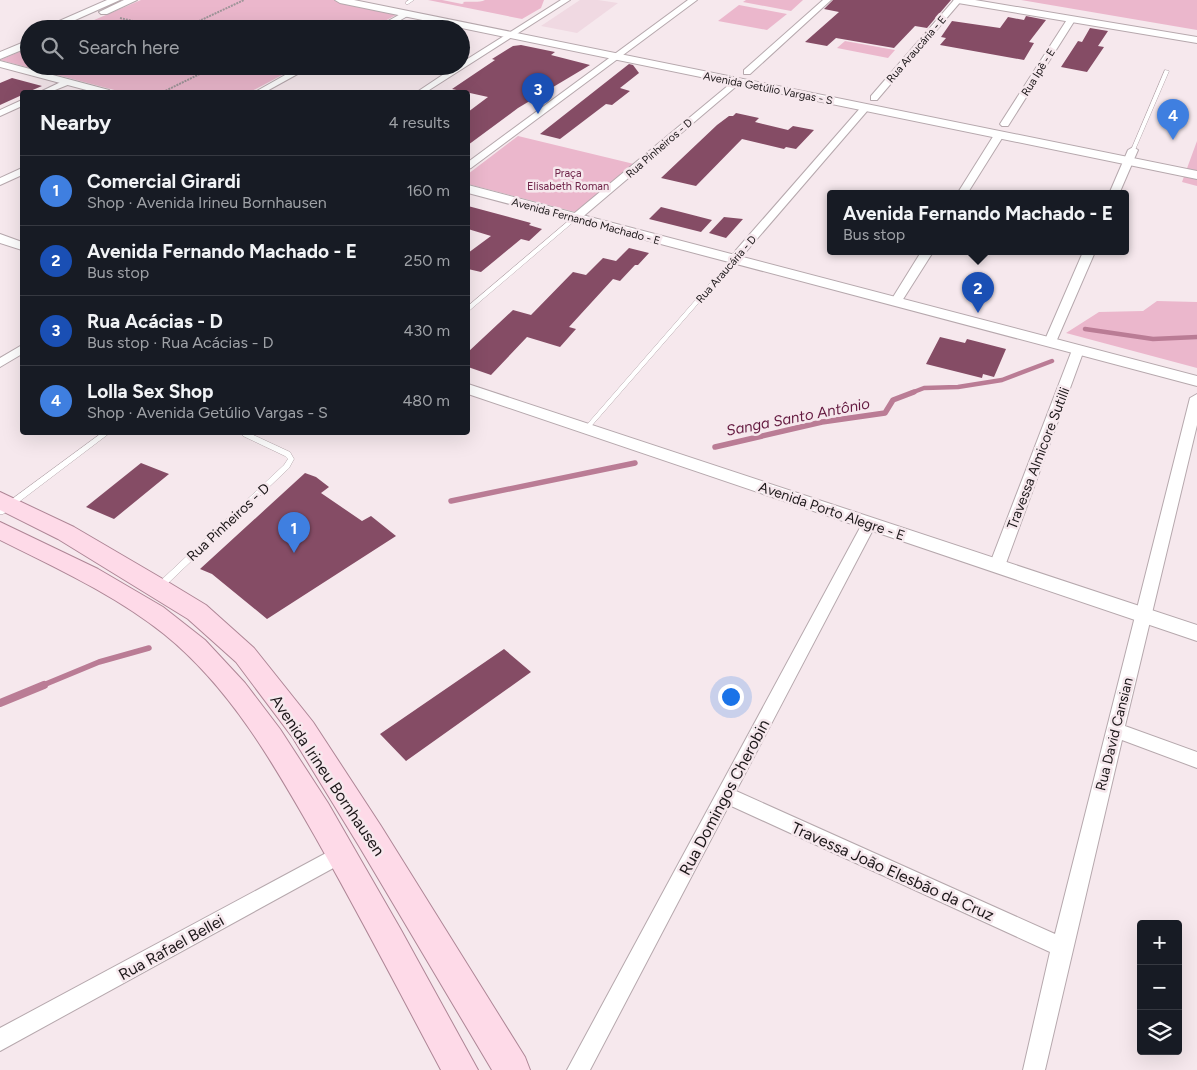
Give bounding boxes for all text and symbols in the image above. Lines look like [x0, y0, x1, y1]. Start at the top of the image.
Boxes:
street label: Rua Araucária - E [884, 13, 949, 85]
search box [20, 20, 470, 75]
icon: search [38, 34, 66, 62]
text: Search here [78, 36, 180, 59]
street label: Rua Ipê - E [1019, 46, 1058, 98]
street label: Avenida Getúlio Vargas - S [702, 70, 834, 107]
pin: 3 [522, 73, 554, 114]
pin: 4 [1157, 99, 1189, 140]
text: Nearby [40, 110, 111, 135]
text: 4 results [389, 113, 450, 132]
street label: Rua Pinheiros - D [623, 116, 696, 181]
park label: Praça Elisabeth Roman [527, 167, 609, 193]
text: Comercial Girardi [87, 170, 241, 193]
text: 1 [53, 181, 59, 200]
text: 160 m [407, 181, 450, 200]
popup [827, 190, 1129, 255]
text: Shop · Avenida Irineu Bornhausen [87, 193, 327, 212]
street label: Avenida Fernando Machado - E [510, 195, 662, 248]
text: Avenida Fernando Machado - E [843, 202, 1113, 225]
text: Bus stop [843, 225, 905, 244]
street label: Rua Araucária - D [693, 233, 760, 306]
text: Avenida Fernando Machado - E [87, 240, 357, 263]
text: 2 [51, 251, 61, 270]
text: 250 m [404, 251, 450, 270]
text: Bus stop [87, 263, 149, 282]
pin: 2 [962, 272, 994, 313]
text: Rua Acácias - D [87, 310, 223, 333]
text: 3 [52, 321, 60, 340]
text: 430 m [404, 321, 450, 340]
text: Bus stop · Rua Acácias - D [87, 333, 273, 352]
text: Lolla Sex Shop [87, 380, 213, 403]
street label: Travessa Almicore Sutilli [1003, 385, 1073, 532]
text: 4 [51, 391, 61, 410]
text: 480 m [402, 391, 450, 410]
water label: Sanga Santo Antônio [725, 394, 872, 440]
text: Shop · Avenida Getúlio Vargas - S [87, 403, 328, 422]
street label: Avenida Porto Alegre - E [757, 478, 907, 544]
street label: Rua Pinheiros - D [183, 480, 273, 565]
pin: 1 [278, 512, 310, 553]
street label: Rua David Cansian [1092, 676, 1137, 792]
your location [718, 684, 744, 710]
street label: Avenida Irineu Bornhausen [267, 691, 389, 859]
street label: Rua Domingos Cherobin [675, 716, 774, 878]
street label: Travessa João Elesbão da Cruz [789, 818, 997, 925]
street label: Rua Rafael Bellei [115, 911, 227, 984]
map controls [1137, 920, 1182, 1055]
button: + [1137, 920, 1182, 965]
button: − [1137, 965, 1182, 1010]
button: layers [1137, 1010, 1182, 1055]

